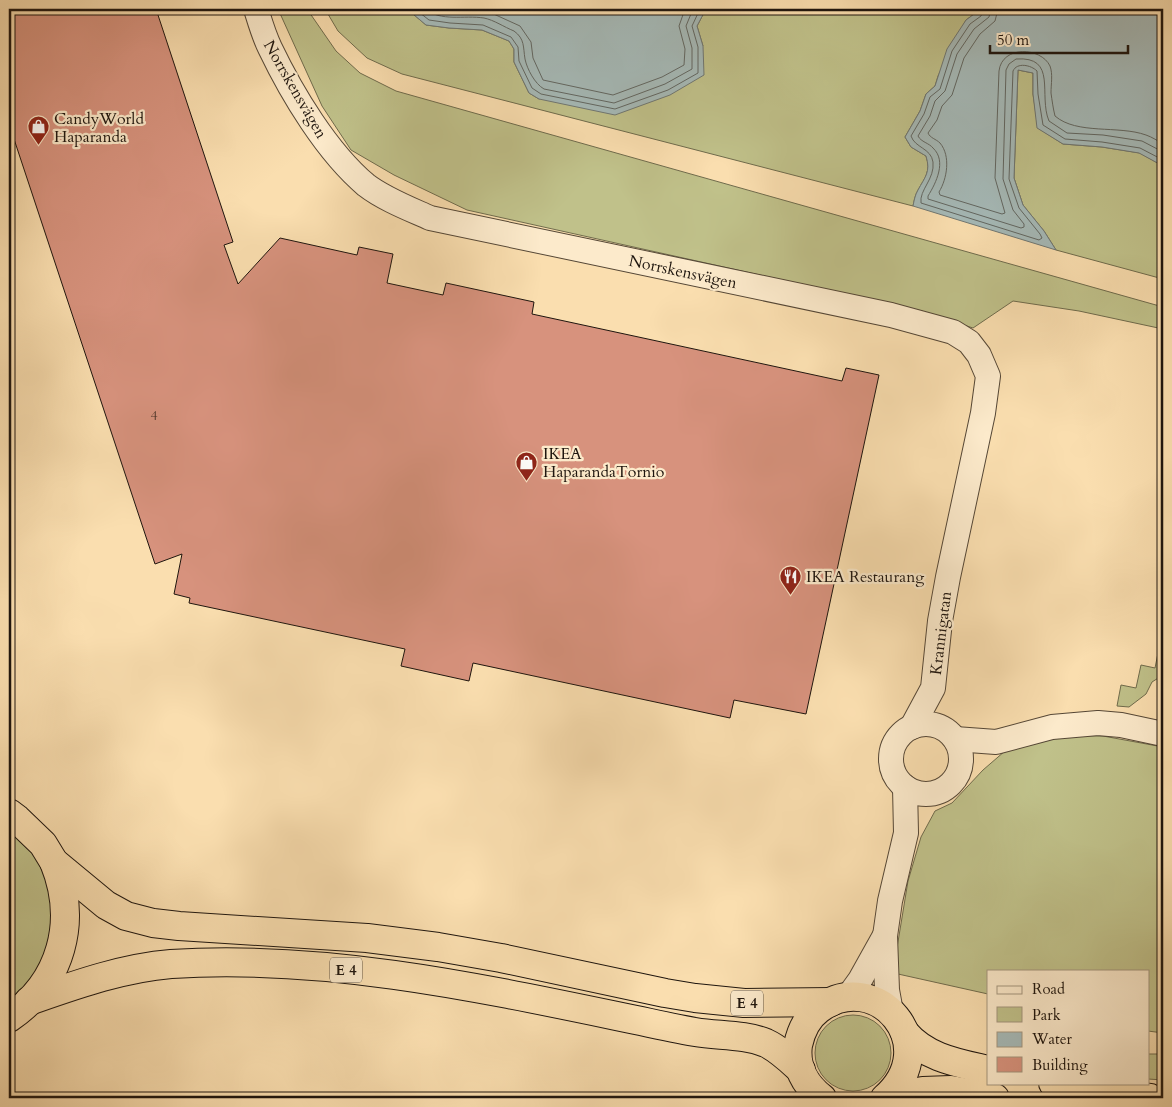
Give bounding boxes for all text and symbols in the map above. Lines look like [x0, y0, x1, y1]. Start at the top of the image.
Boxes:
scale bar [990, 22, 1127, 54]
text: 50 m [997, 30, 1029, 50]
street label: Norrskensvägen [258, 36, 332, 143]
place label: CandyWorld Haparanda [54, 108, 144, 148]
shop icon: CandyWorld Haparanda [26, 115, 50, 146]
street label: Norrskensvägen [627, 250, 739, 294]
house number: 4 [150, 406, 158, 425]
place label: IKEA HaparandaTornio [543, 443, 665, 483]
shop icon: IKEA HaparandaTornio [515, 450, 539, 481]
restaurant icon: IKEA Restaurang [778, 564, 802, 595]
place label: IKEA Restaurang [806, 566, 924, 588]
street label: Krannigatan [925, 590, 957, 676]
road number: E 4 [330, 958, 362, 982]
legend [987, 970, 1150, 1084]
text: Road [1032, 979, 1065, 999]
road number: E 4 [731, 990, 763, 1016]
text: Park [1032, 1005, 1061, 1025]
text: Water [1031, 1029, 1073, 1049]
text: Building [1032, 1055, 1088, 1075]

